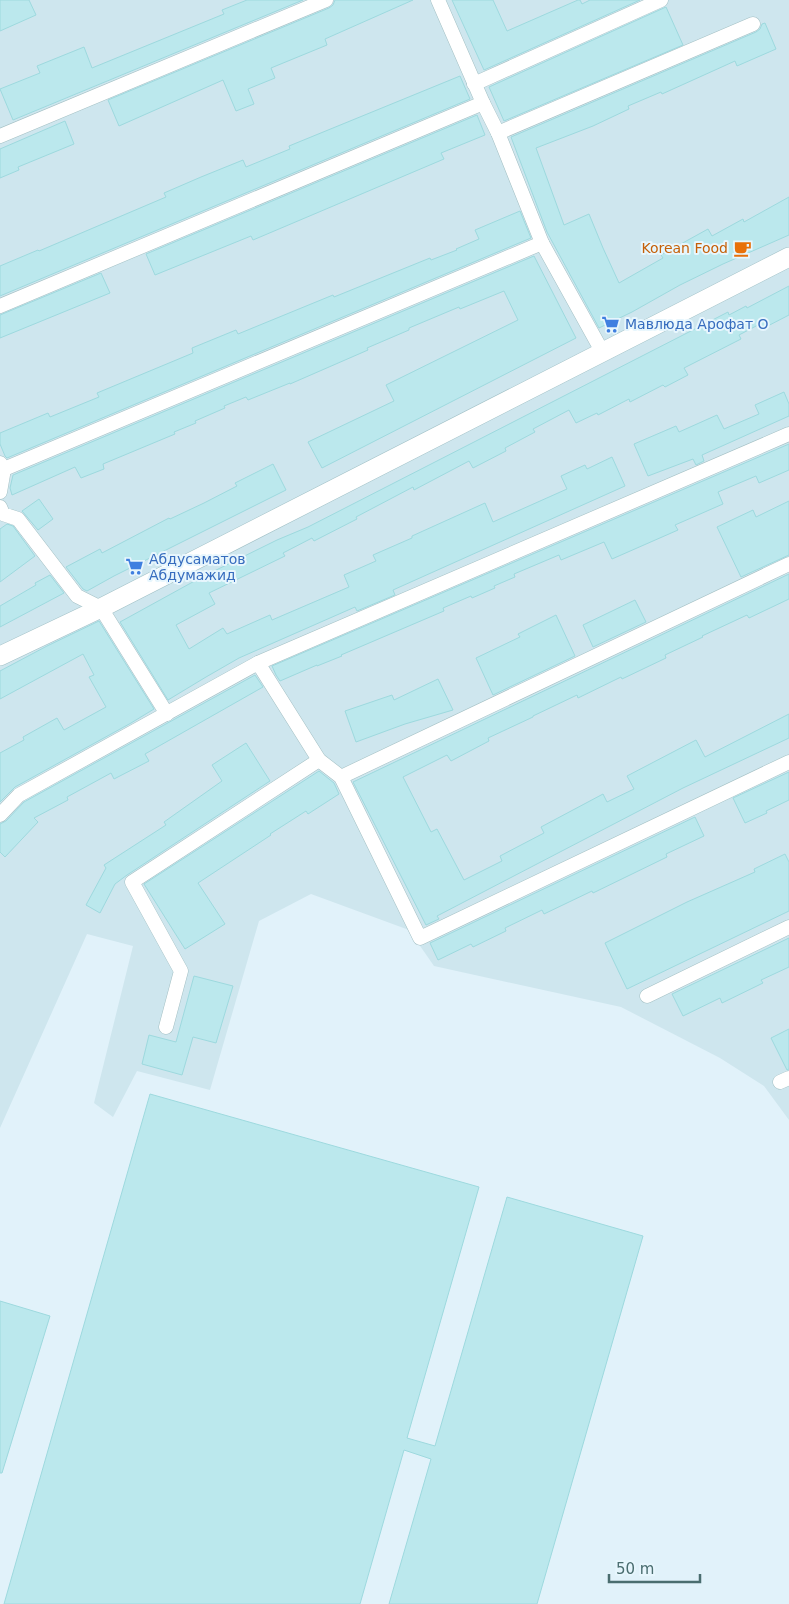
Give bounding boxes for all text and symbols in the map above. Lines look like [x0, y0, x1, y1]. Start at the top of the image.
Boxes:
cafe icon: Korean Food [732, 238, 752, 258]
place label: Korean Food [641, 240, 728, 256]
supermarket icon: Мавлюда Арофат О [601, 314, 621, 334]
place label: Мавлюда Арофат О [625, 316, 769, 332]
place label: Абдусаматов Абдумажид [149, 551, 246, 583]
supermarket icon: Абдусаматов Абдумажид [125, 557, 145, 577]
scale bar [609, 1552, 700, 1584]
text: 50 m [616, 1560, 654, 1578]

